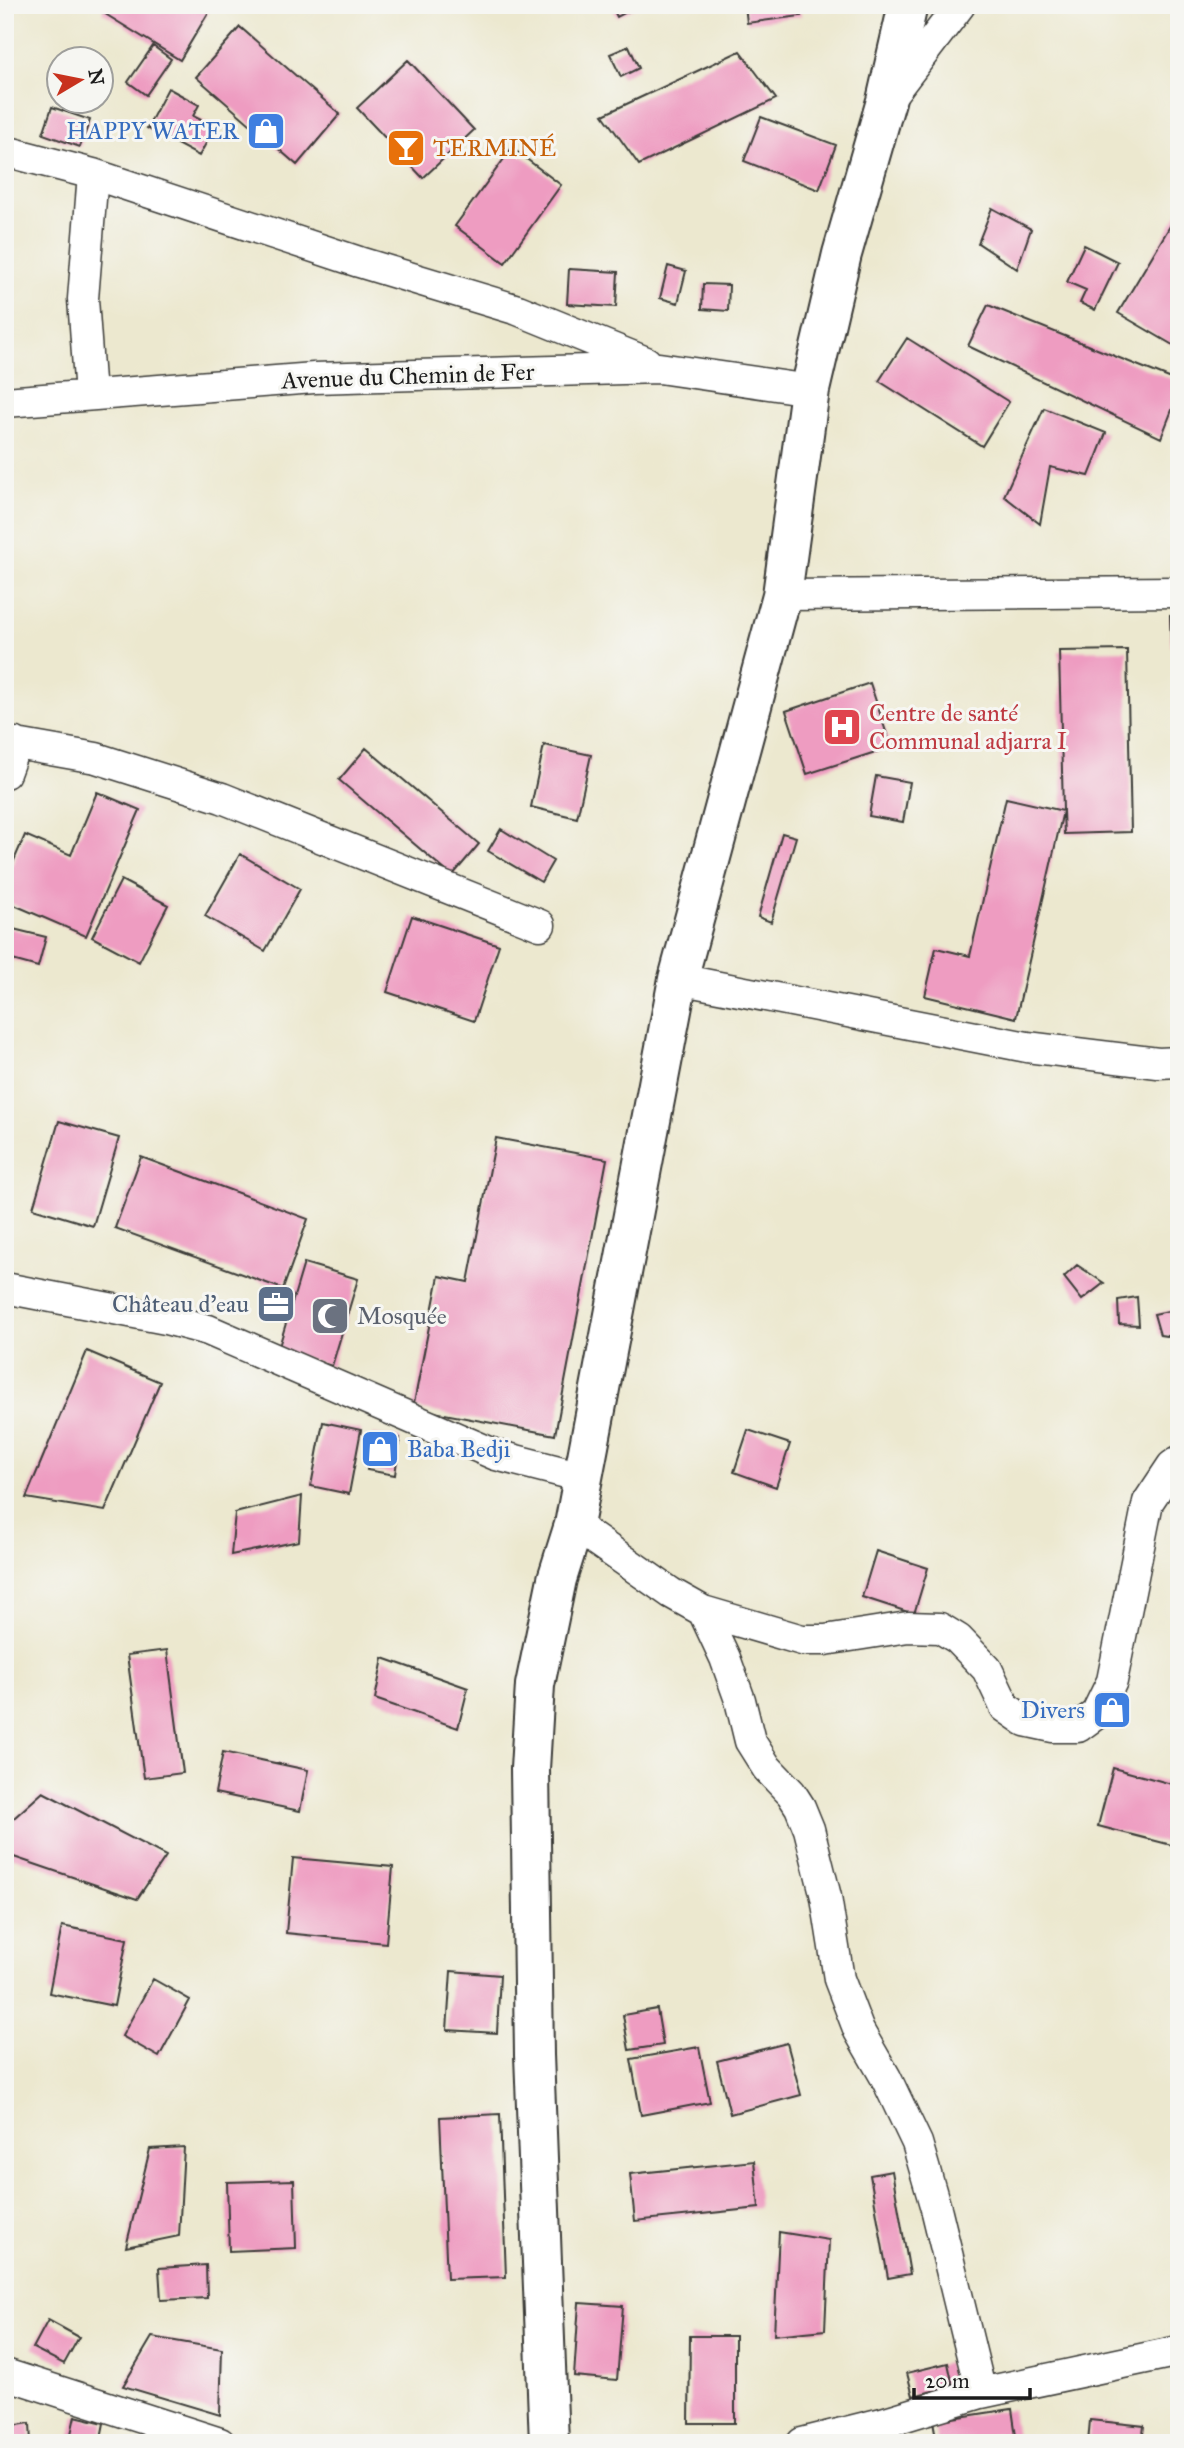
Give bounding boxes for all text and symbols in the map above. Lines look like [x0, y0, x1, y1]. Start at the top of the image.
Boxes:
north arrow [46, 46, 116, 116]
text: N [84, 67, 109, 87]
shop icon: HAPPY WATER [245, 110, 287, 152]
place label: HAPPY WATER [66, 116, 240, 146]
bar icon: TERMINÉ [385, 127, 427, 169]
place label: TERMINÉ [433, 133, 556, 163]
street label: Avenue du Chemin de Fer [280, 357, 535, 395]
place label: Centre de santé Communal adjarra I [869, 698, 1067, 756]
hospital icon: Centre de santé Communal adjarra I [821, 706, 863, 748]
office icon: Château d'eau [255, 1283, 297, 1325]
place label: Château d'eau [112, 1289, 249, 1319]
mosque icon: Mosquée [309, 1295, 351, 1337]
place label: Mosquée [357, 1301, 447, 1331]
shop icon: Baba Bedji [359, 1428, 401, 1470]
place label: Baba Bedji [407, 1434, 511, 1464]
shop icon: Divers [1091, 1689, 1133, 1731]
place label: Divers [1021, 1695, 1085, 1725]
scale bar [914, 2357, 1030, 2401]
text: 20 m [925, 2368, 970, 2394]

